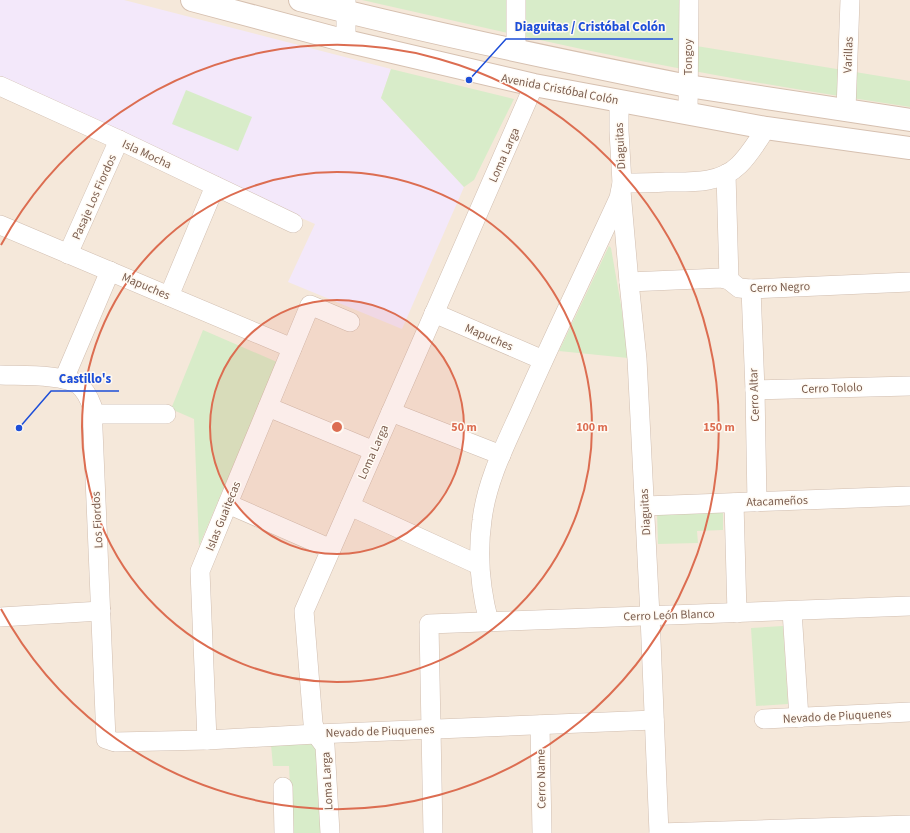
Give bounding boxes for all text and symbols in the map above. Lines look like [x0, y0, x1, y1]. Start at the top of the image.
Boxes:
callout: Diaguitas / Cristóbal Colón [506, 14, 673, 39]
text: Diaguitas / Cristóbal Colón [515, 18, 665, 36]
street label: Varillas [839, 37, 858, 73]
street label: Tongoy [680, 38, 697, 75]
street label: Avenida Cristóbal Colón [500, 70, 620, 109]
street label: Diaguitas [611, 122, 630, 170]
street label: Loma Larga [485, 125, 524, 185]
street label: Isla Mocha [119, 136, 174, 173]
street label: Pasaje Los Fiordos [68, 152, 121, 243]
street label: Mapuches [119, 269, 173, 304]
street label: Cerro Negro [750, 278, 810, 297]
street label: Mapuches [462, 320, 516, 355]
callout: Castillo's [51, 366, 119, 391]
street label: Cerro Altar [745, 367, 764, 422]
text: Castillo's [59, 370, 111, 388]
street label: Cerro Tololo [801, 379, 863, 398]
text: 50 m [451, 419, 477, 436]
text: 100 m [576, 419, 608, 436]
text: 150 m [703, 419, 735, 436]
centre of rings [330, 420, 344, 434]
street label: Loma Larga [354, 422, 393, 482]
street label: Islas Guaitecas [202, 479, 245, 554]
street label: Diaguitas [636, 488, 655, 536]
street label: Los Fiordos [88, 491, 107, 549]
street label: Atacameños [746, 492, 808, 511]
street label: Cerro León Blanco [623, 605, 715, 626]
street label: Nevado de Piuquenes [782, 705, 892, 728]
street label: Nevado de Piuquenes [325, 721, 435, 742]
street label: Cerro Name [532, 749, 551, 809]
street label: Loma Larga [317, 751, 338, 811]

